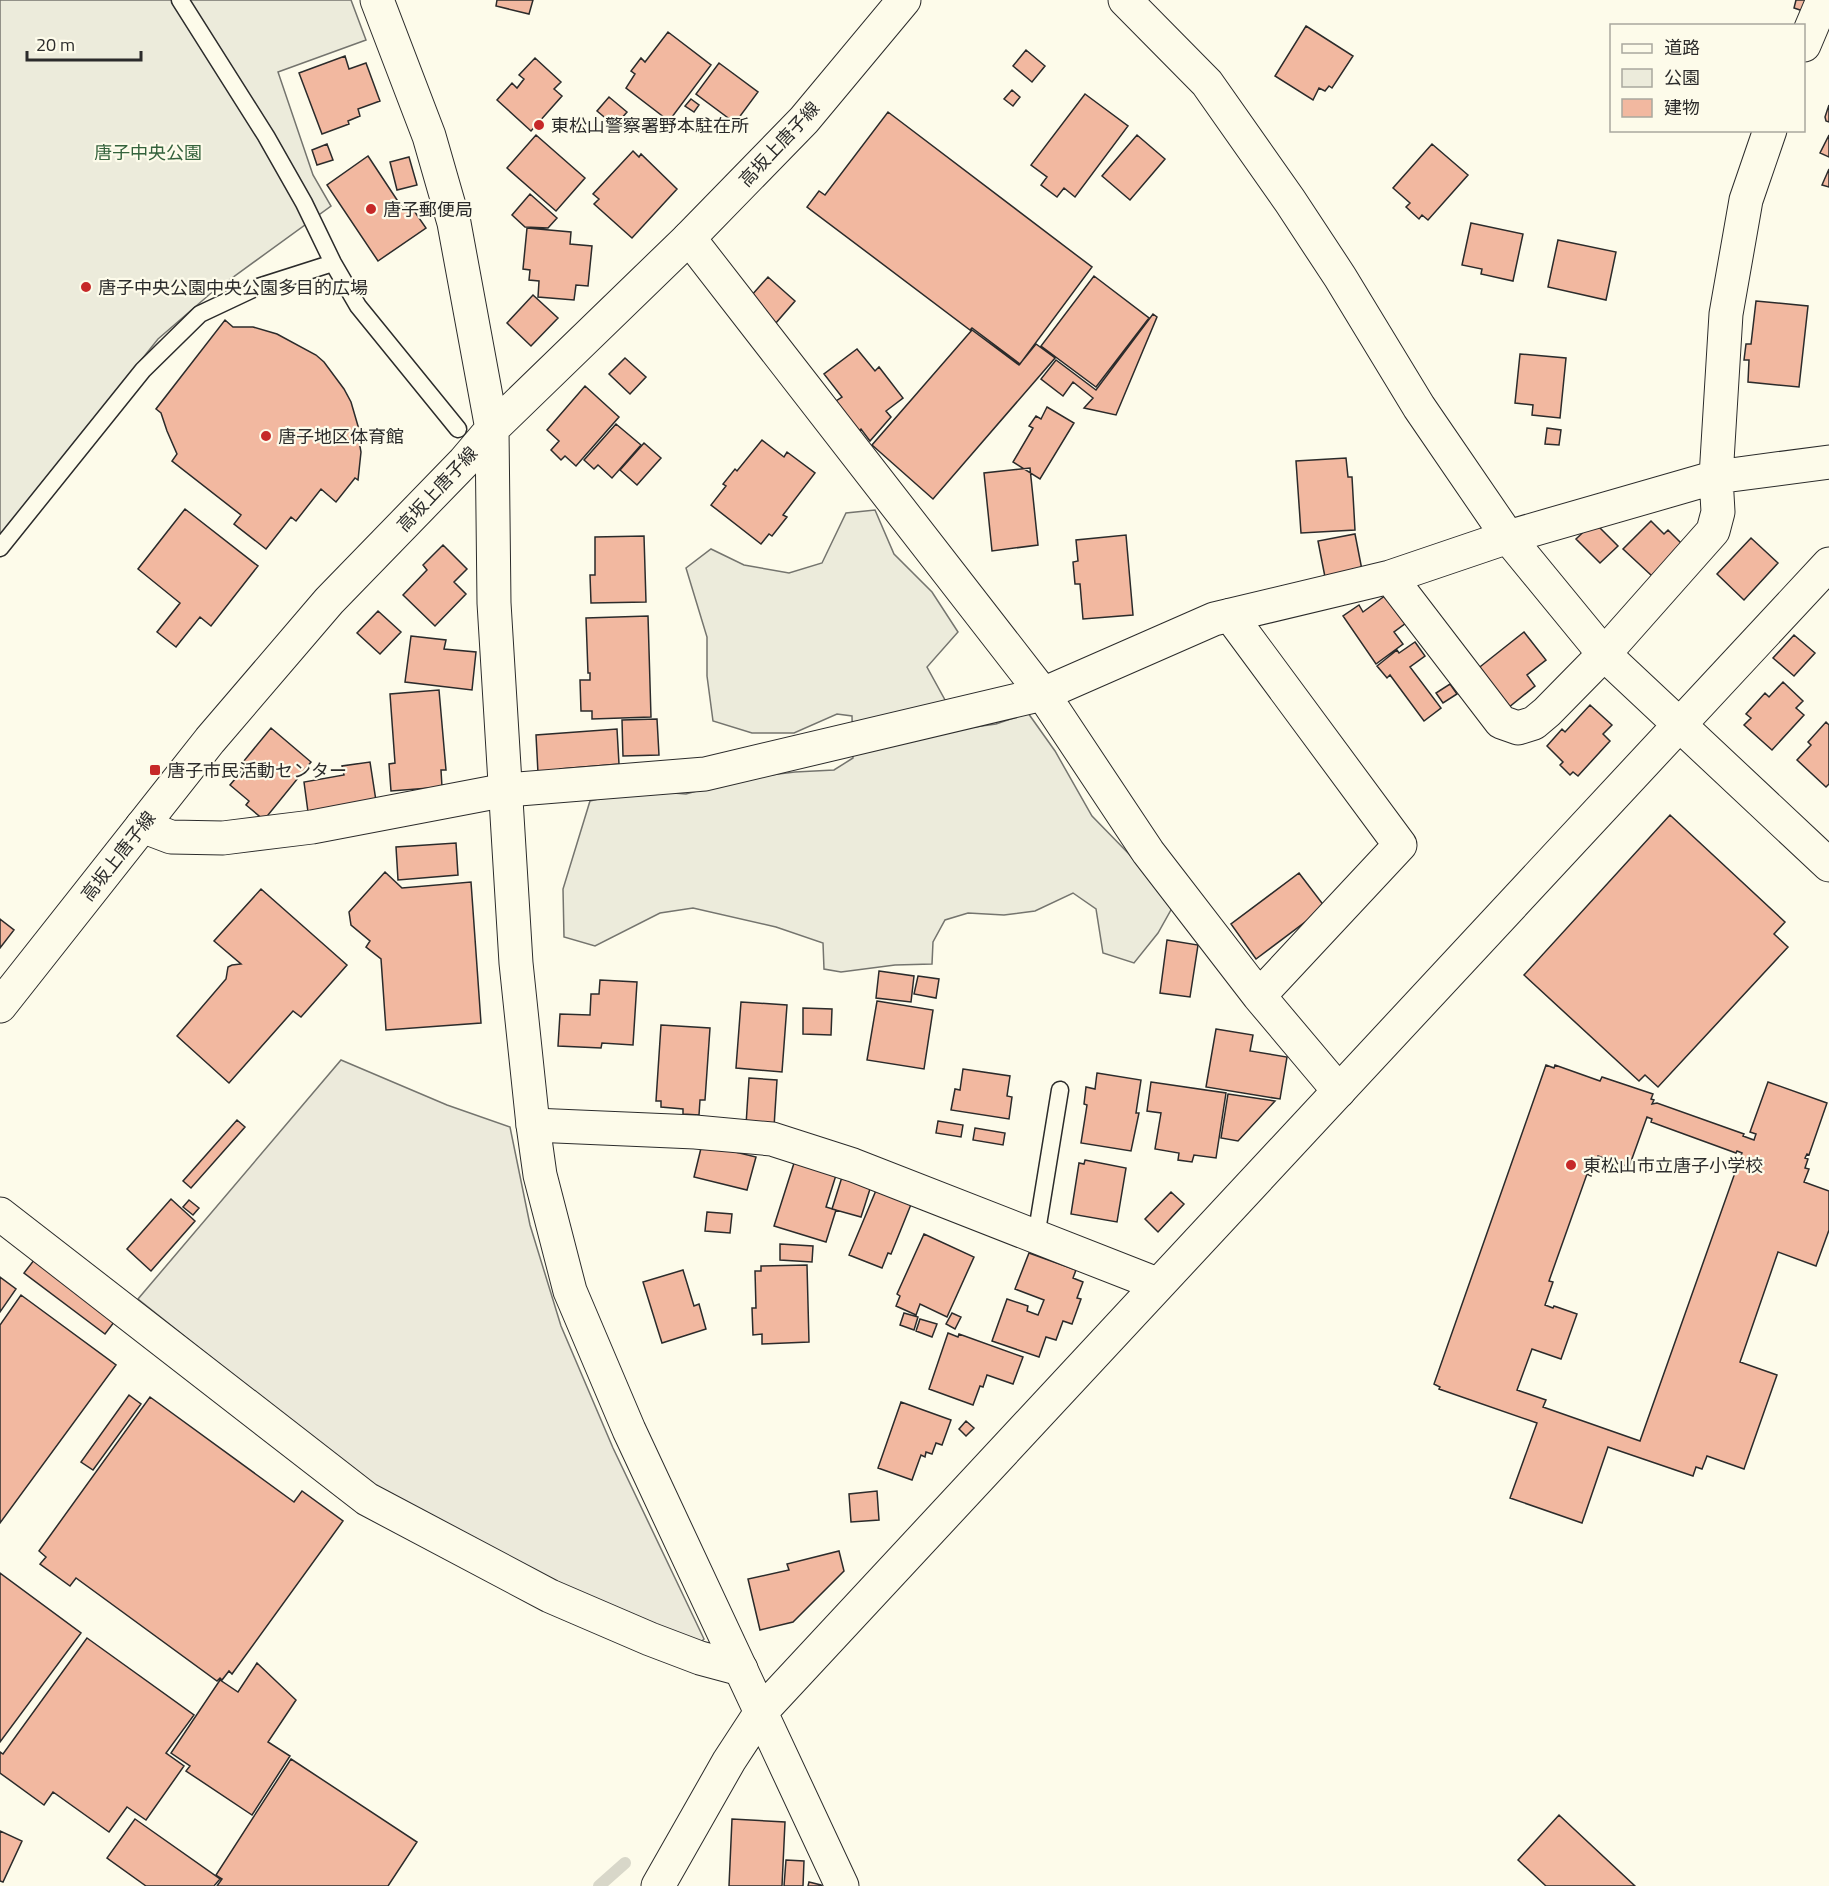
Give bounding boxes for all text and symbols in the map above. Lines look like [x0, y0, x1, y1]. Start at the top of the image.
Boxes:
scale bar [27, 24, 141, 62]
legend [1610, 24, 1805, 132]
text: 20 m [36, 31, 75, 58]
text: 道路 [1664, 34, 1700, 61]
text: 公園 [1664, 64, 1700, 91]
text: 建物 [1664, 94, 1700, 121]
street label: 高坂上唐子線 [732, 95, 826, 193]
place label: 東松山警察署野本駐在所 [551, 112, 749, 139]
marker: 東松山警察署野本駐在所 [532, 118, 546, 132]
park label: 唐子中央公園 [94, 139, 202, 166]
place label: 唐子郵便局 [383, 196, 473, 223]
marker: 唐子郵便局 [364, 202, 378, 216]
place label: 唐子中央公園中央公園多目的広場 [98, 274, 368, 301]
marker: 唐子中央公園中央公園多目的広場 [79, 280, 93, 294]
place label: 唐子地区体育館 [278, 423, 404, 450]
marker: 唐子地区体育館 [259, 429, 273, 443]
street label: 高坂上唐子線 [390, 440, 484, 538]
place label: 唐子市民活動センター [167, 757, 347, 784]
marker: 唐子市民活動センター [148, 763, 162, 777]
street label: 高坂上唐子線 [74, 805, 162, 907]
place label: 東松山市立唐子小学校 [1583, 1152, 1763, 1179]
marker: 東松山市立唐子小学校 [1564, 1158, 1578, 1172]

